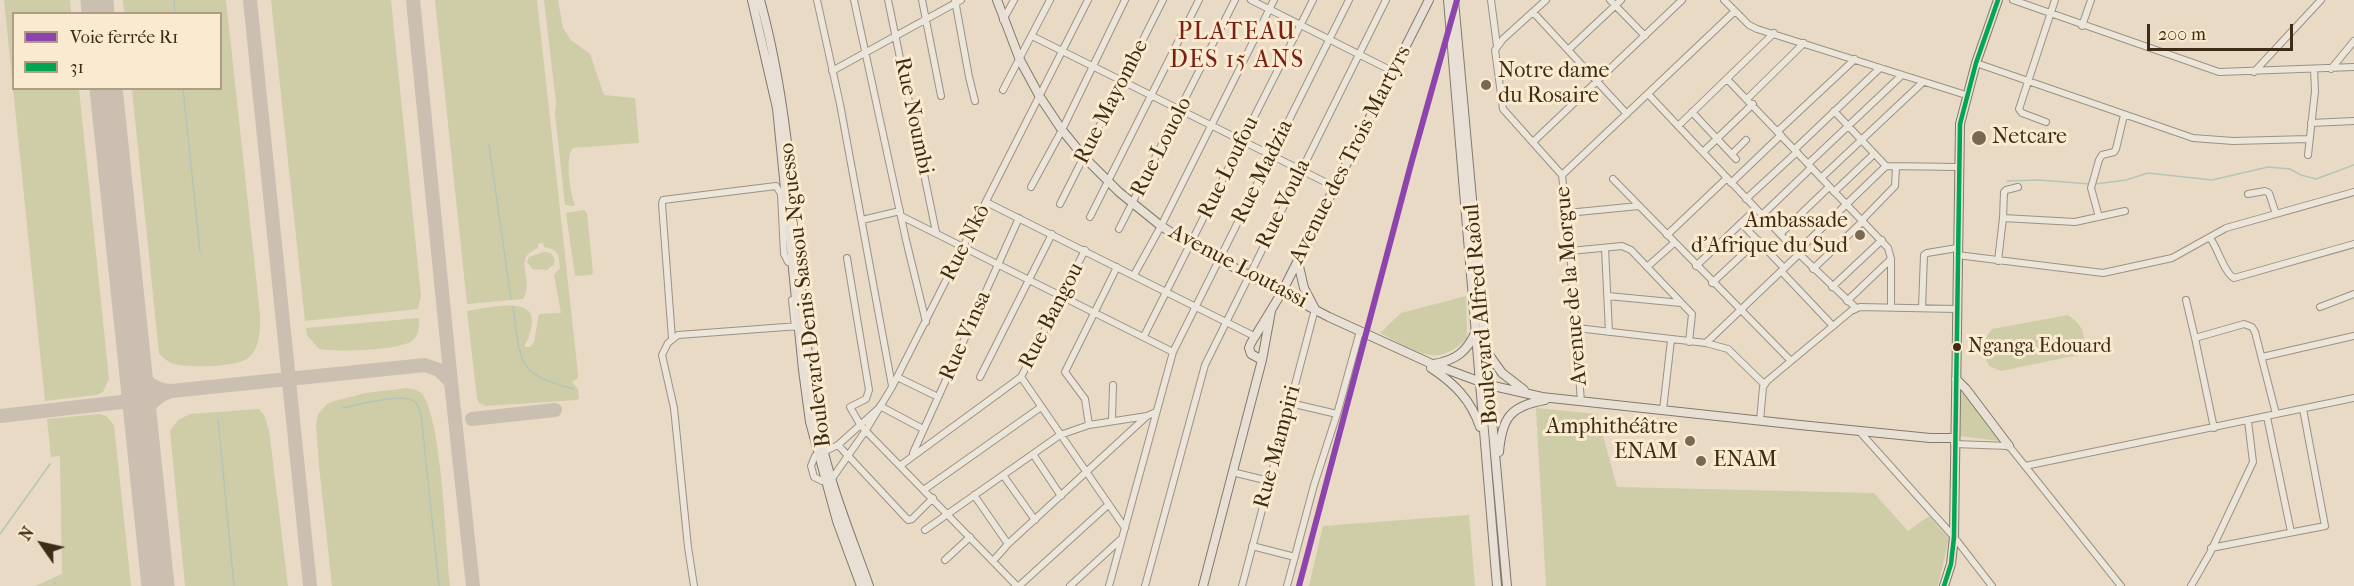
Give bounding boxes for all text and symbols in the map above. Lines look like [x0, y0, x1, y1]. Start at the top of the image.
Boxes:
legend [12, 12, 222, 90]
scale bar [2150, 12, 2296, 50]
district label: PLATEAU DES 15 ANS [1169, 19, 1305, 75]
text: 200 m [2158, 24, 2206, 45]
text: Voie ferrée R1 [70, 27, 179, 48]
street label: Rue Mayombe [1069, 35, 1155, 169]
street label: Avenue des Trois Martyrs [1285, 42, 1417, 268]
street label: Rue Noumbi [888, 55, 938, 177]
text: 31 [70, 57, 84, 78]
place label: Notre dame du Rosaire [1498, 59, 1609, 110]
marker: Notre dame du Rosaire [1479, 78, 1493, 92]
street label: Rue Louolo [1126, 93, 1198, 201]
street label: Rue Loufou [1193, 113, 1265, 223]
street label: Rue Madzia [1227, 116, 1299, 228]
place label: Netcare [1992, 125, 2067, 151]
marker: Netcare [1970, 129, 1988, 147]
street label: Boulevard Denis Sassou-Nguesso [774, 141, 838, 449]
street label: Rue Voula [1251, 155, 1317, 253]
street label: Avenue de la Morgue [1550, 185, 1594, 387]
street label: Rue Nkô [936, 200, 996, 286]
street label: Boulevard Alfred Raôul [1459, 202, 1505, 426]
place label: Ambassade d'Afrique du Sud [1691, 209, 1848, 260]
street label: Avenue Loutassi [1164, 219, 1312, 315]
marker: Ambassade d'Afrique du Sud [1853, 228, 1867, 242]
street label: Rue Bangou [1014, 258, 1090, 374]
street label: Rue Vinsa [935, 287, 997, 385]
place label: Nganga Edouard [1968, 335, 2111, 359]
marker: Nganga Edouard [1951, 341, 1963, 353]
street label: Rue Mampiri [1249, 383, 1307, 511]
place label: Amphithéâtre ENAM [1546, 415, 1678, 466]
marker: Amphithéâtre ENAM [1683, 434, 1697, 448]
place label: ENAM [1713, 448, 1777, 474]
marker: ENAM [1694, 454, 1708, 468]
north arrow [12, 514, 72, 574]
text: N [15, 523, 38, 544]

